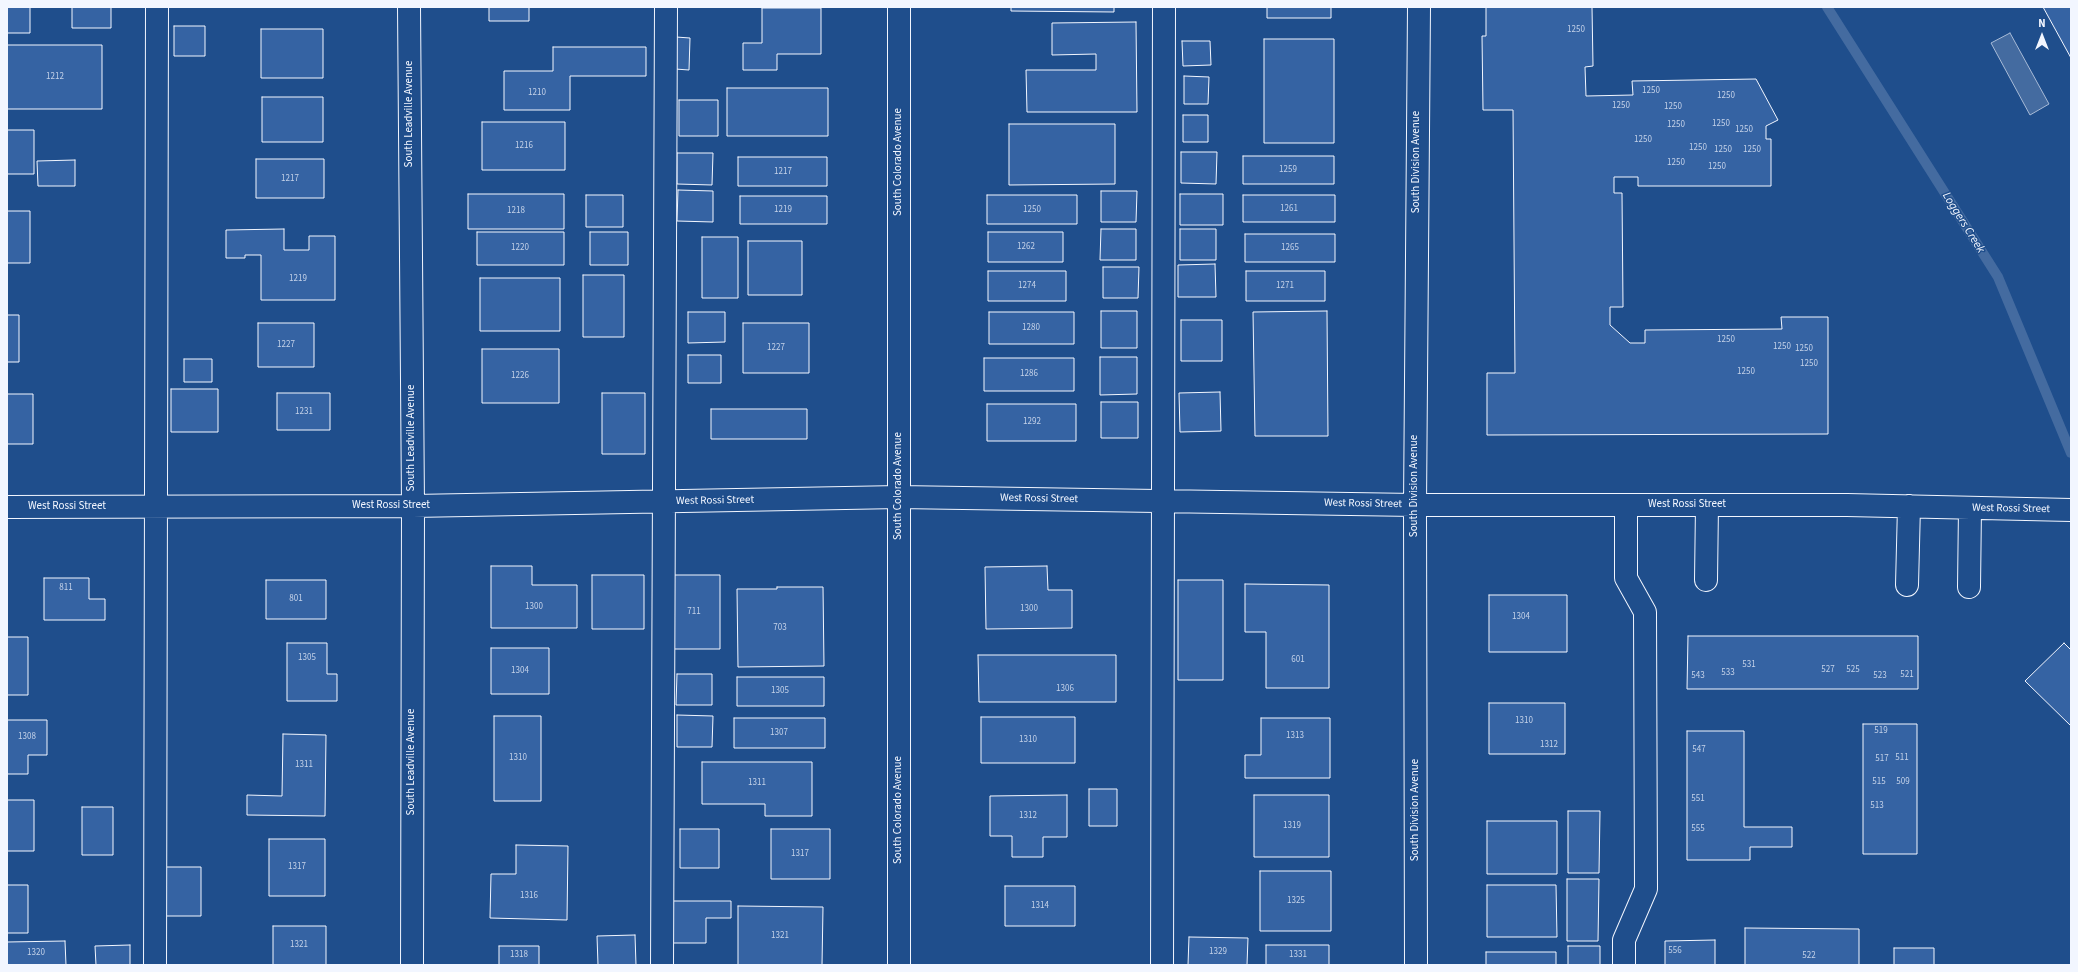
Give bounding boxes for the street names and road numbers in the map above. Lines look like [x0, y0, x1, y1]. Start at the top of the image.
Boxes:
street label: South Leadville Avenue [403, 61, 417, 167]
street label: South Colorado Avenue [892, 108, 906, 216]
street label: South Division Avenue [1410, 111, 1424, 213]
street label: South Leadville Avenue [405, 385, 419, 491]
street label: South Colorado Avenue [892, 432, 906, 540]
street label: South Division Avenue [1408, 435, 1422, 537]
street label: West Rossi Street [1000, 492, 1078, 506]
street label: West Rossi Street [676, 494, 754, 508]
street label: West Rossi Street [1324, 497, 1402, 511]
street label: West Rossi Street [1648, 498, 1726, 512]
street label: West Rossi Street [352, 499, 430, 513]
street label: West Rossi Street [28, 500, 106, 514]
street label: West Rossi Street [1972, 502, 2050, 516]
street label: South Leadville Avenue [405, 709, 419, 815]
street label: South Colorado Avenue [892, 756, 906, 864]
street label: South Division Avenue [1409, 759, 1423, 861]

